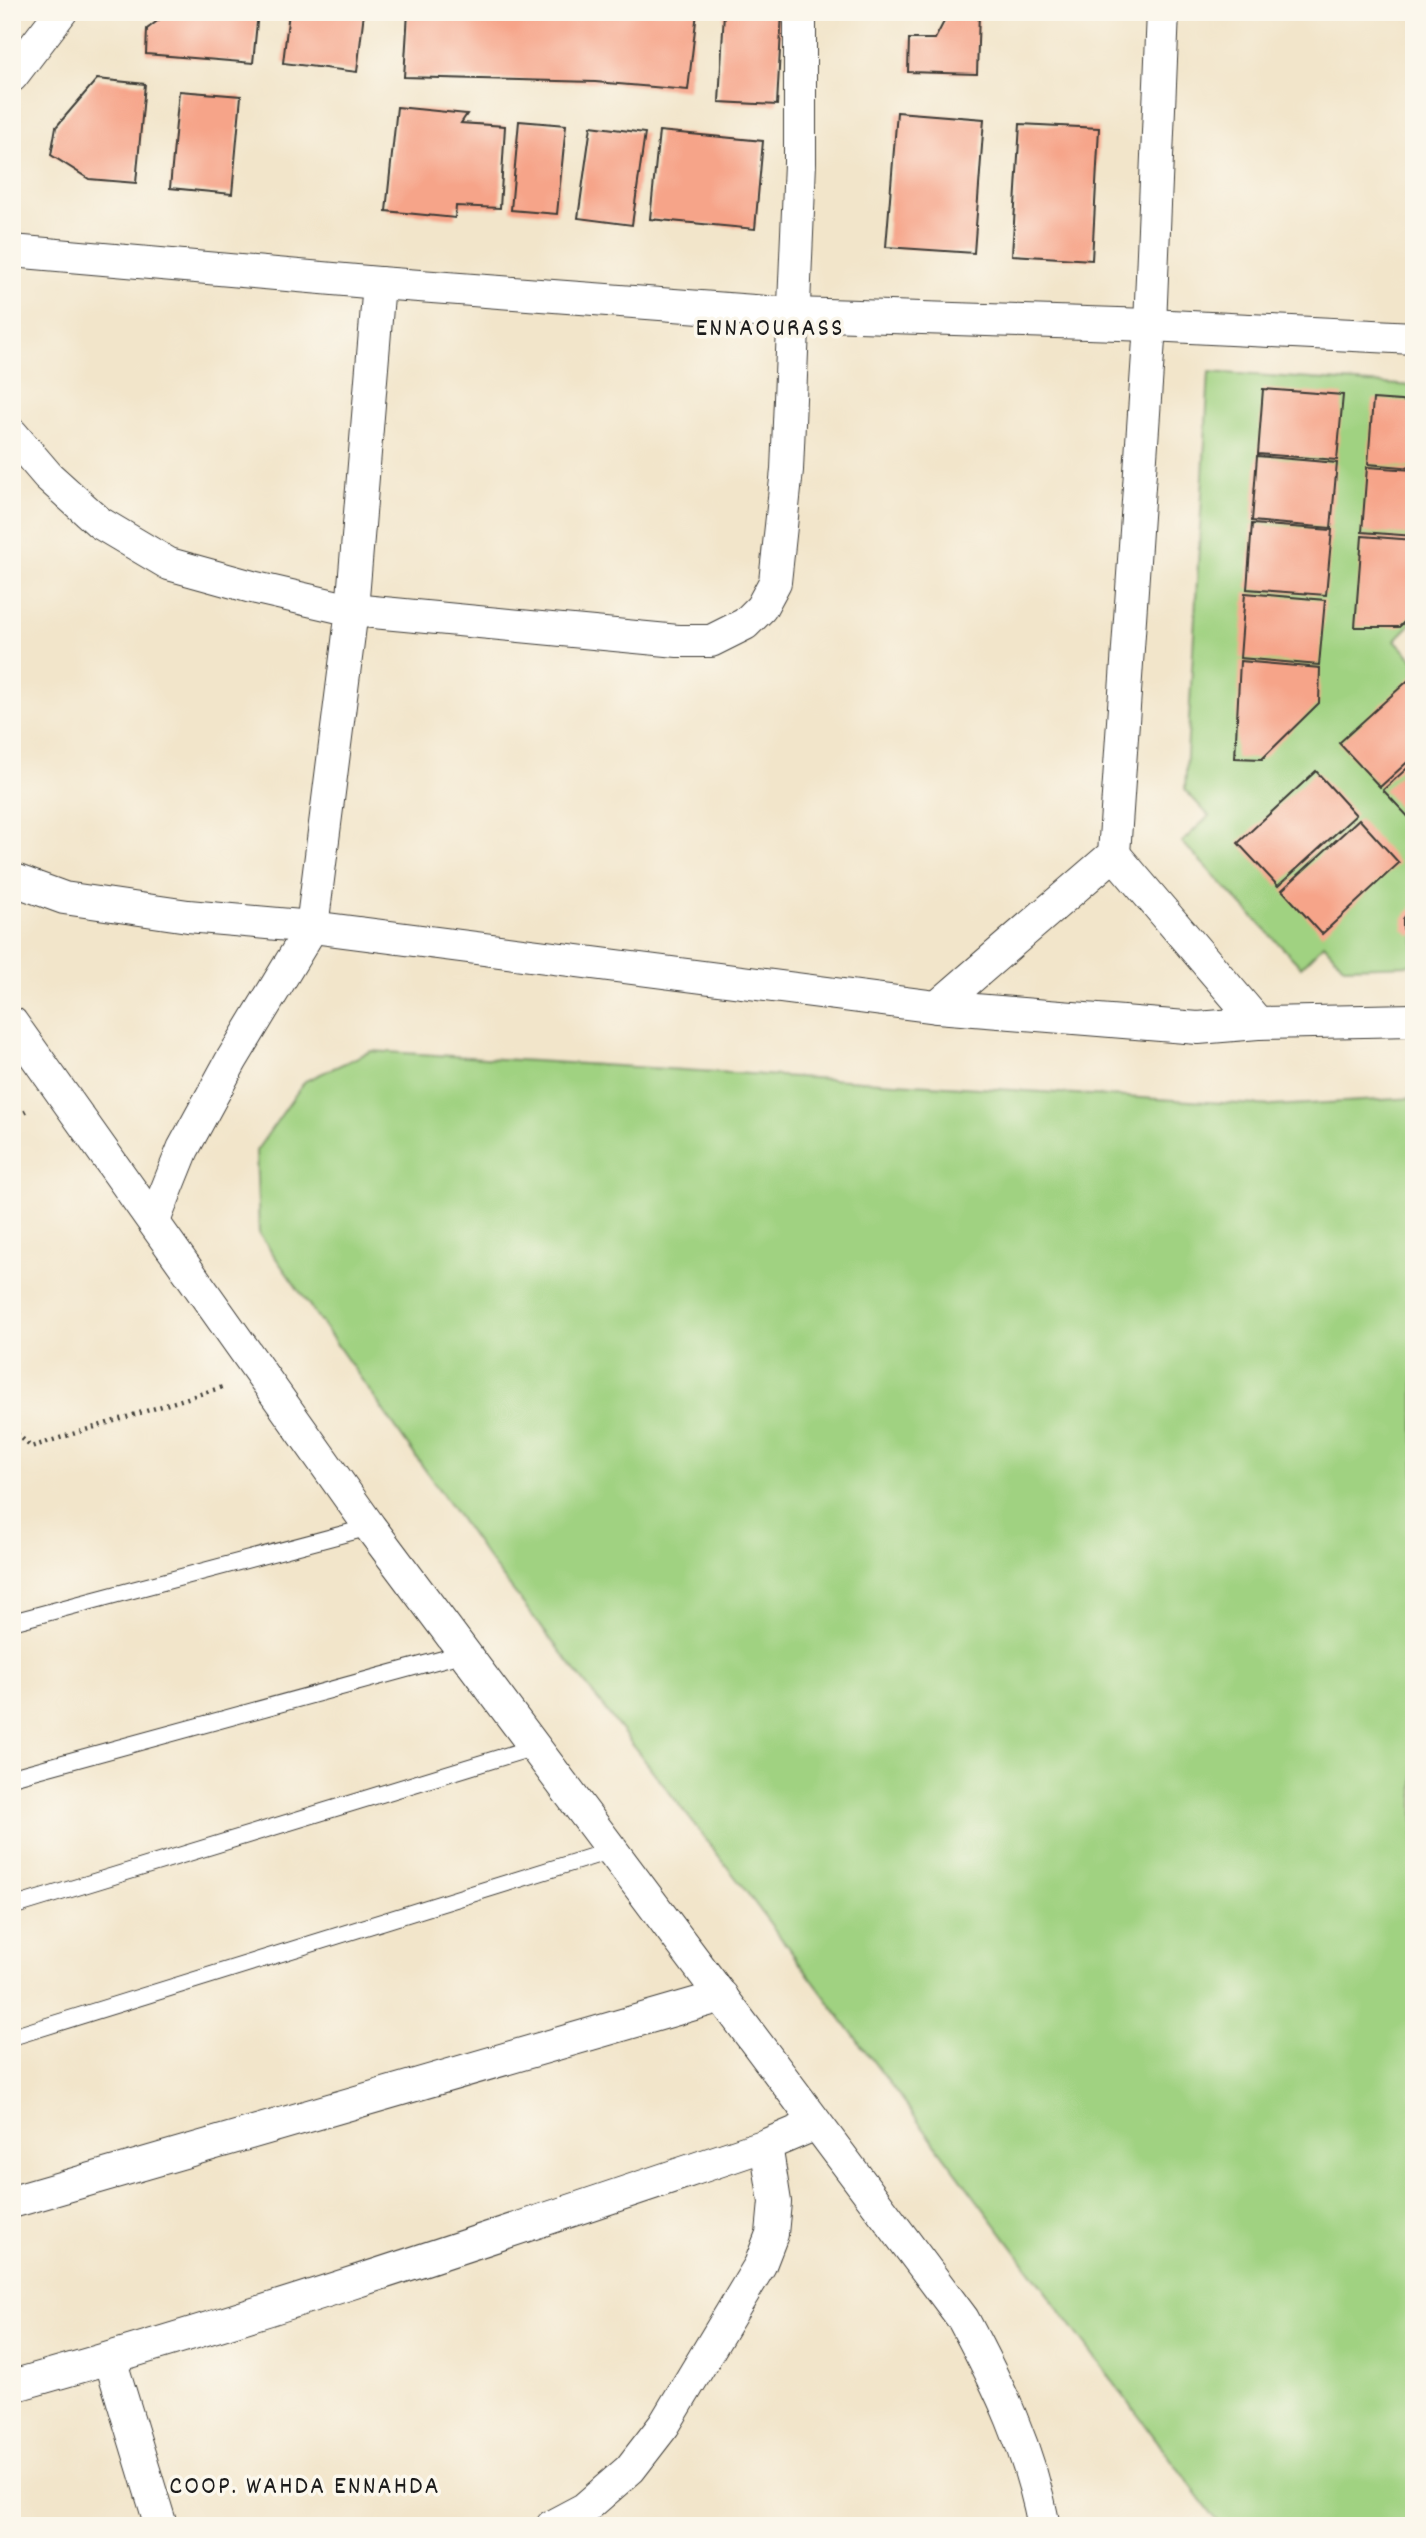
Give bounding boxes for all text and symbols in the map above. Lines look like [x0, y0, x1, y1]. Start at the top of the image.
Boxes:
district label: ENNAOURASS [696, 311, 844, 348]
district label: COOP. WAHDA ENNAHDA [169, 2469, 441, 2506]

